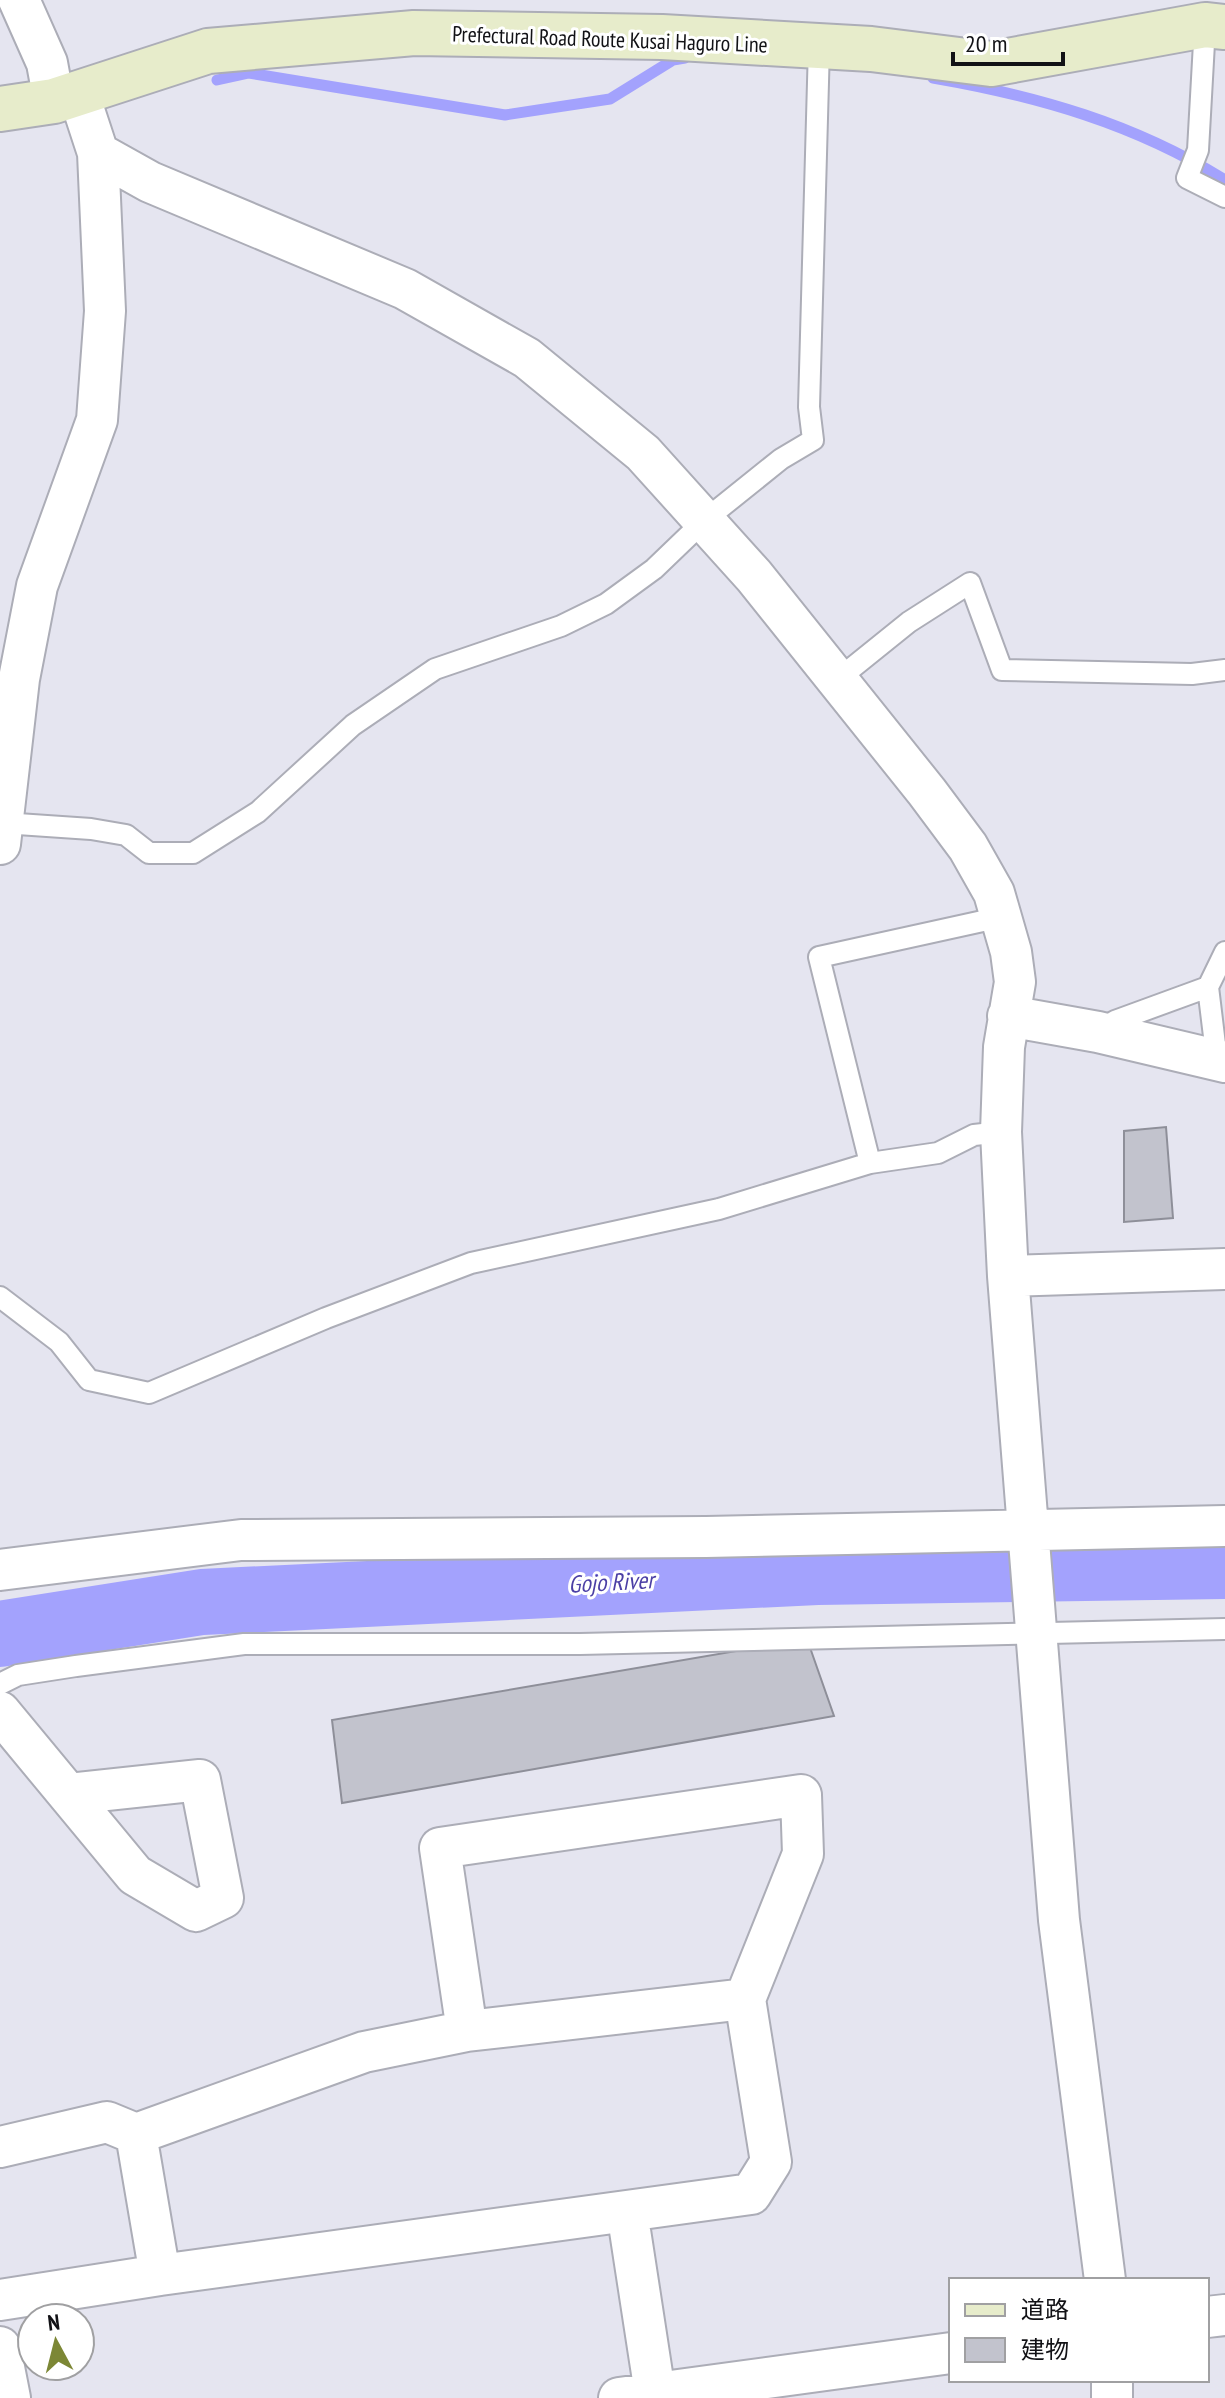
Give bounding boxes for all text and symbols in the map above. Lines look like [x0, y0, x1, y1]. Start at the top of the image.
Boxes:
scale bar [953, 16, 1063, 66]
street label: Prefectural Road Route Kusai Haguro Line [452, 20, 768, 58]
text: 20 m [965, 28, 1007, 59]
water label: Gojo River [568, 1564, 658, 1600]
legend [949, 2278, 1209, 2382]
text: 道路 [1021, 2294, 1069, 2325]
north arrow [16, 2302, 96, 2382]
text: N [46, 2308, 61, 2337]
text: 建物 [1021, 2334, 1069, 2365]

